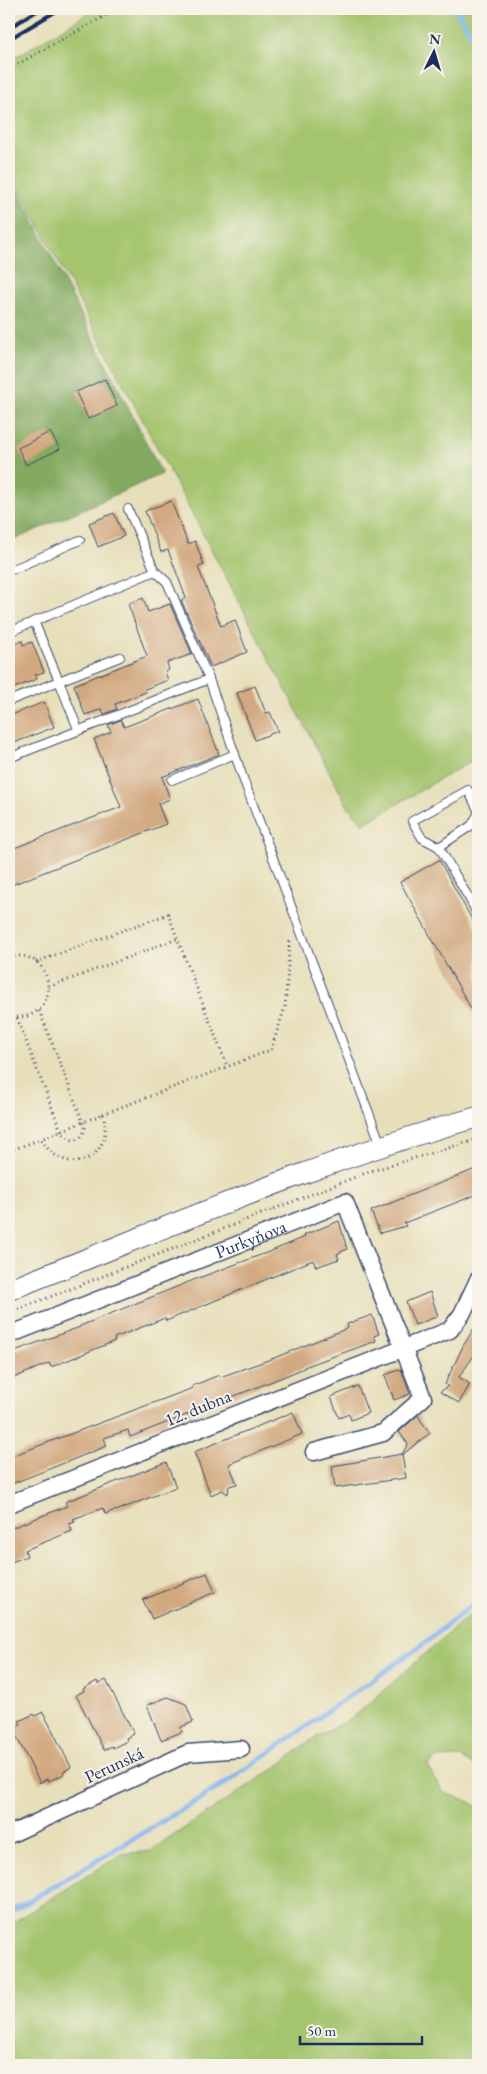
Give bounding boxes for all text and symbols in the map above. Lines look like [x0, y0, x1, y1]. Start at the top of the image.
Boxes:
north arrow [410, 28, 460, 78]
text: N [429, 30, 442, 49]
street label: Purkyňova [212, 1214, 290, 1263]
street label: 12. dubna [161, 1384, 235, 1431]
street label: Perunská [81, 1741, 148, 1788]
scale bar [300, 2014, 422, 2046]
text: 50 m [307, 2021, 336, 2040]

